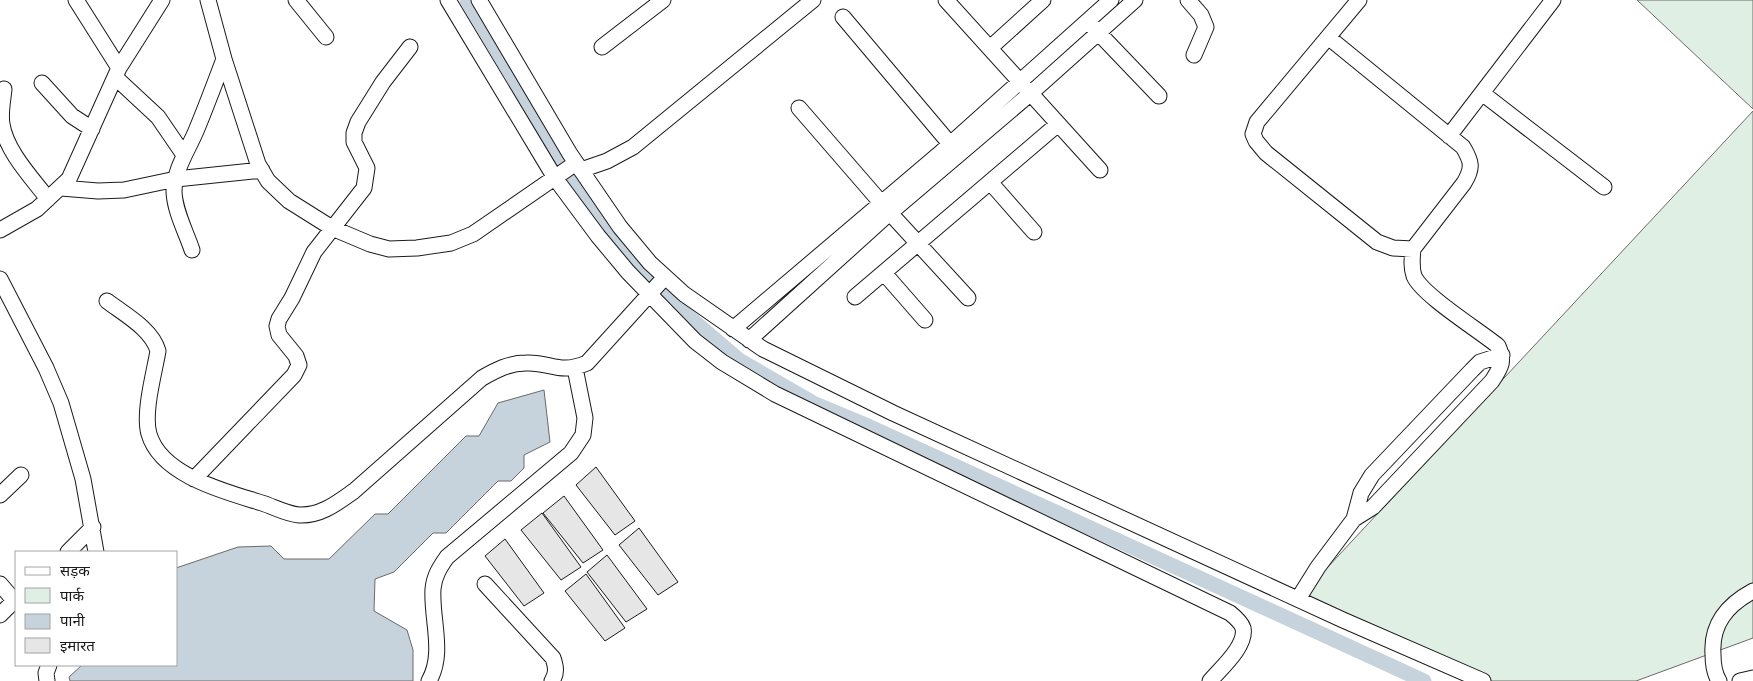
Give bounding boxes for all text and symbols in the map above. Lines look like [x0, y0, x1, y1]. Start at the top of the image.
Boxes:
legend [15, 551, 178, 666]
text: सड़क [60, 560, 90, 583]
text: पार्क [60, 585, 84, 608]
text: पानी [60, 610, 86, 633]
text: इमारत [60, 635, 95, 658]

